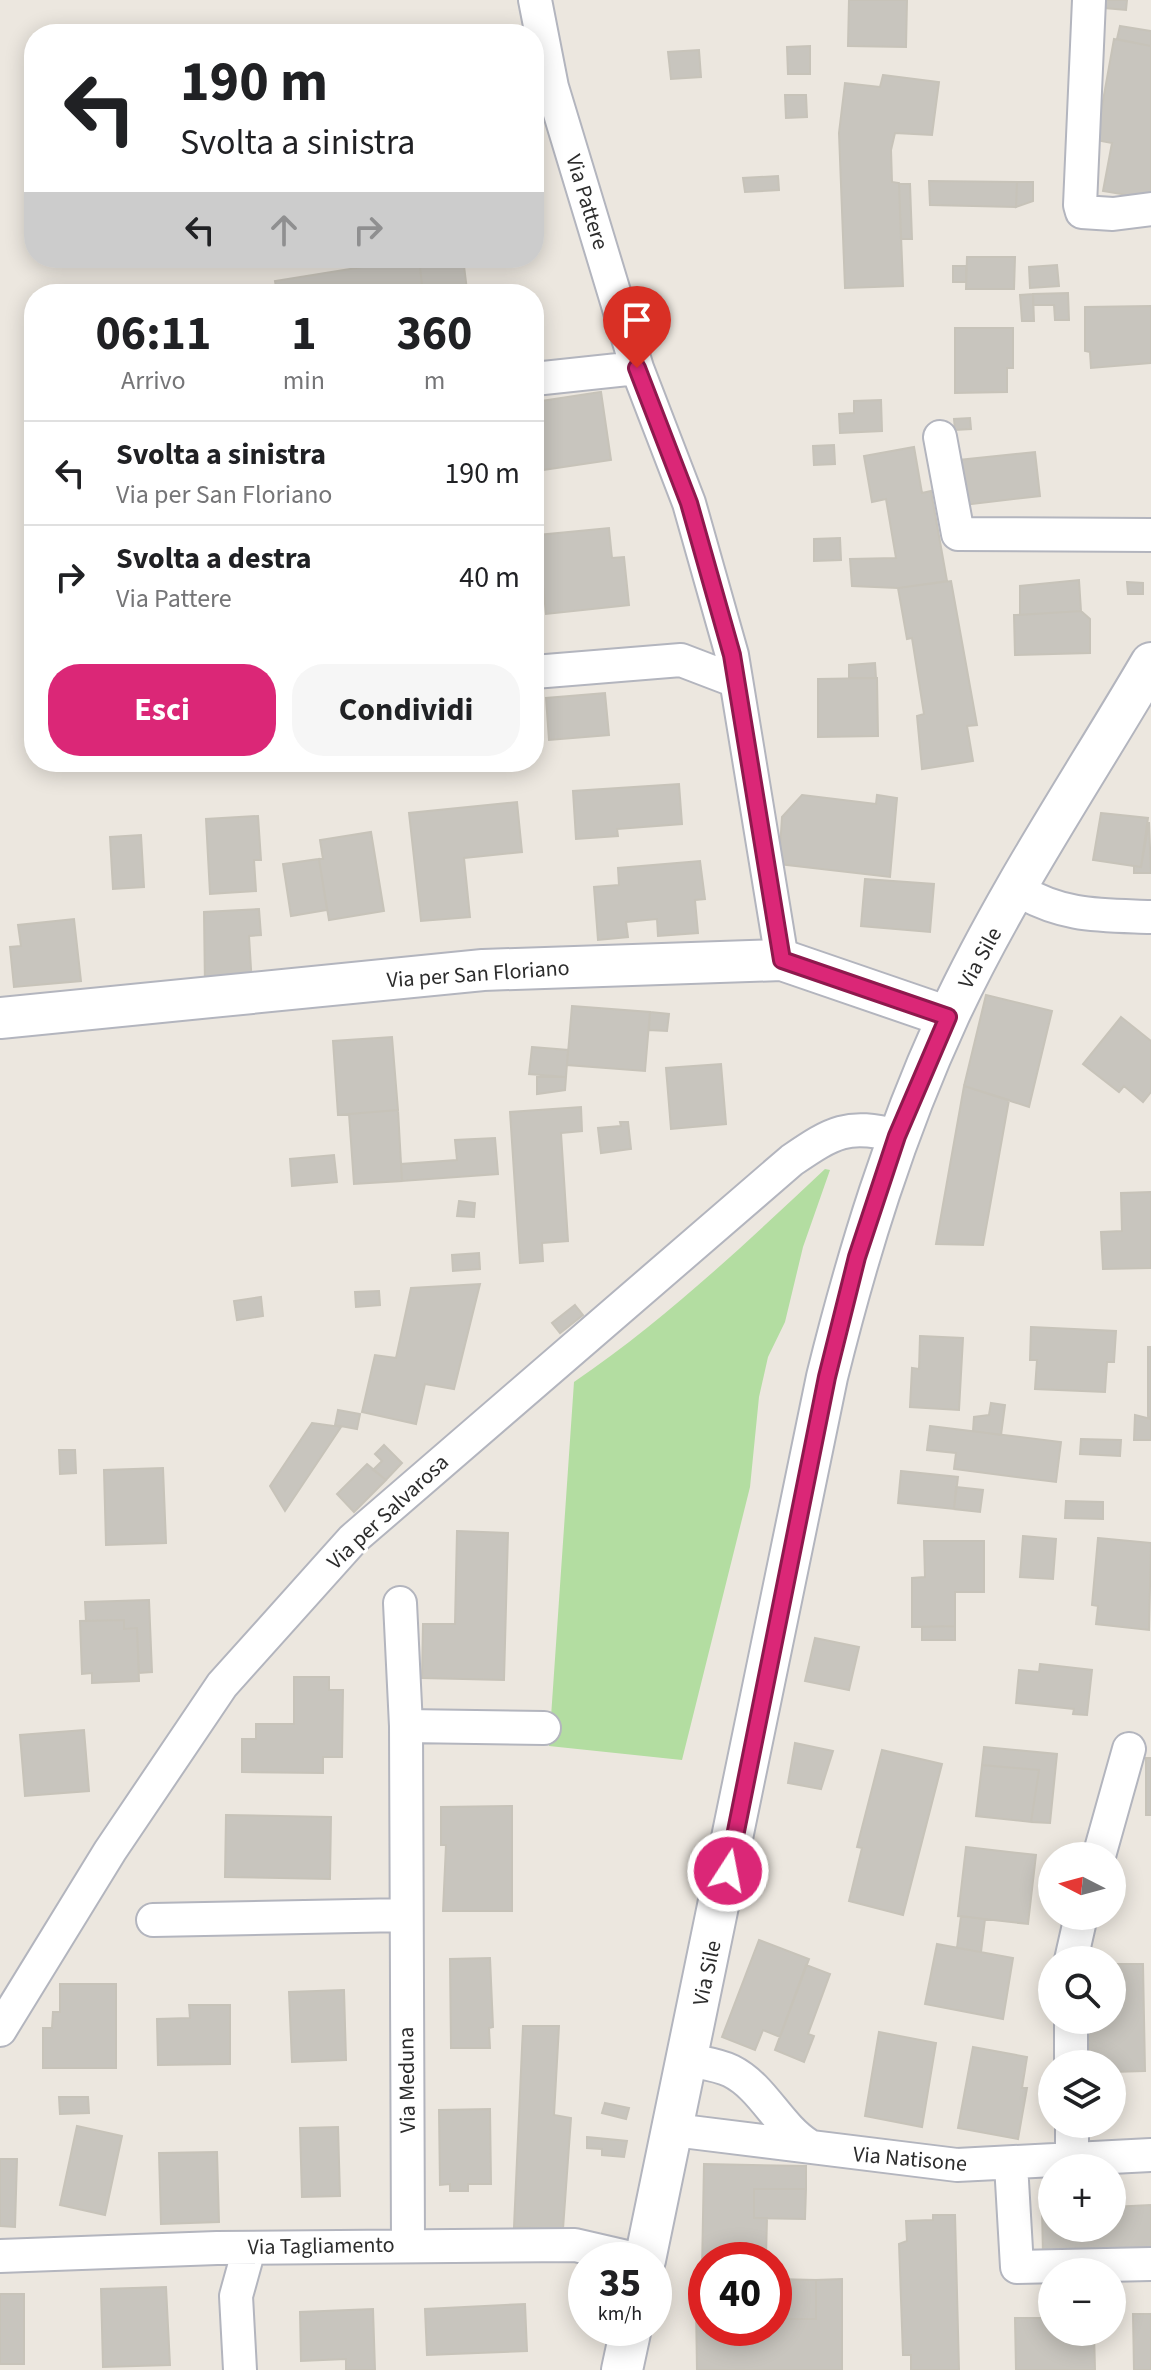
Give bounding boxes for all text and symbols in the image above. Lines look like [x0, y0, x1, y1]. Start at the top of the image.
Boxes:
text: 190 m [180, 43, 328, 122]
icon: left [48, 56, 152, 160]
text: Svolta a sinistra [180, 117, 416, 168]
street label: Via Pattere [557, 151, 617, 254]
icon: left [178, 208, 222, 252]
icon: ahead [262, 208, 306, 252]
icon: right [346, 208, 390, 252]
pin [603, 286, 671, 368]
icon: arrive [615, 298, 659, 342]
text: 06:11 [95, 300, 211, 368]
text: 1 [291, 300, 317, 368]
text: 360 [396, 300, 472, 368]
text: Arrivo [121, 362, 186, 399]
text: min [283, 362, 325, 399]
text: m [424, 362, 445, 399]
text: Svolta a sinistra [116, 433, 326, 476]
icon: left [48, 451, 92, 495]
text: 190 m [444, 452, 520, 495]
text: Via per San Floriano [116, 476, 332, 513]
text: Svolta a destra [116, 537, 312, 580]
icon: right [48, 555, 92, 599]
text: 40 m [459, 556, 520, 599]
text: Via Pattere [116, 580, 232, 617]
button: Esci [48, 664, 276, 756]
button: Condividi [292, 664, 520, 756]
street label: Via Sile [950, 921, 1010, 995]
street label: Via per San Floriano [386, 952, 570, 996]
street label: Via per Salvarosa [320, 1447, 456, 1577]
position arrow [686, 1829, 770, 1913]
north arrow [1038, 1842, 1126, 1930]
map controls [1038, 1842, 1126, 2346]
street label: Via Sile [684, 1937, 730, 2009]
button: search [1038, 1946, 1126, 2034]
street label: Via Meduna [390, 2027, 424, 2133]
button: layers [1038, 2050, 1126, 2138]
street label: Via Natisone [852, 2138, 968, 2180]
button: + [1038, 2154, 1126, 2242]
street label: Via Tagliamento [247, 2229, 395, 2263]
speed limit sign: 40 [688, 2242, 792, 2346]
text: 35 [599, 2255, 641, 2312]
button: − [1038, 2258, 1126, 2346]
text: km/h [598, 2300, 642, 2328]

